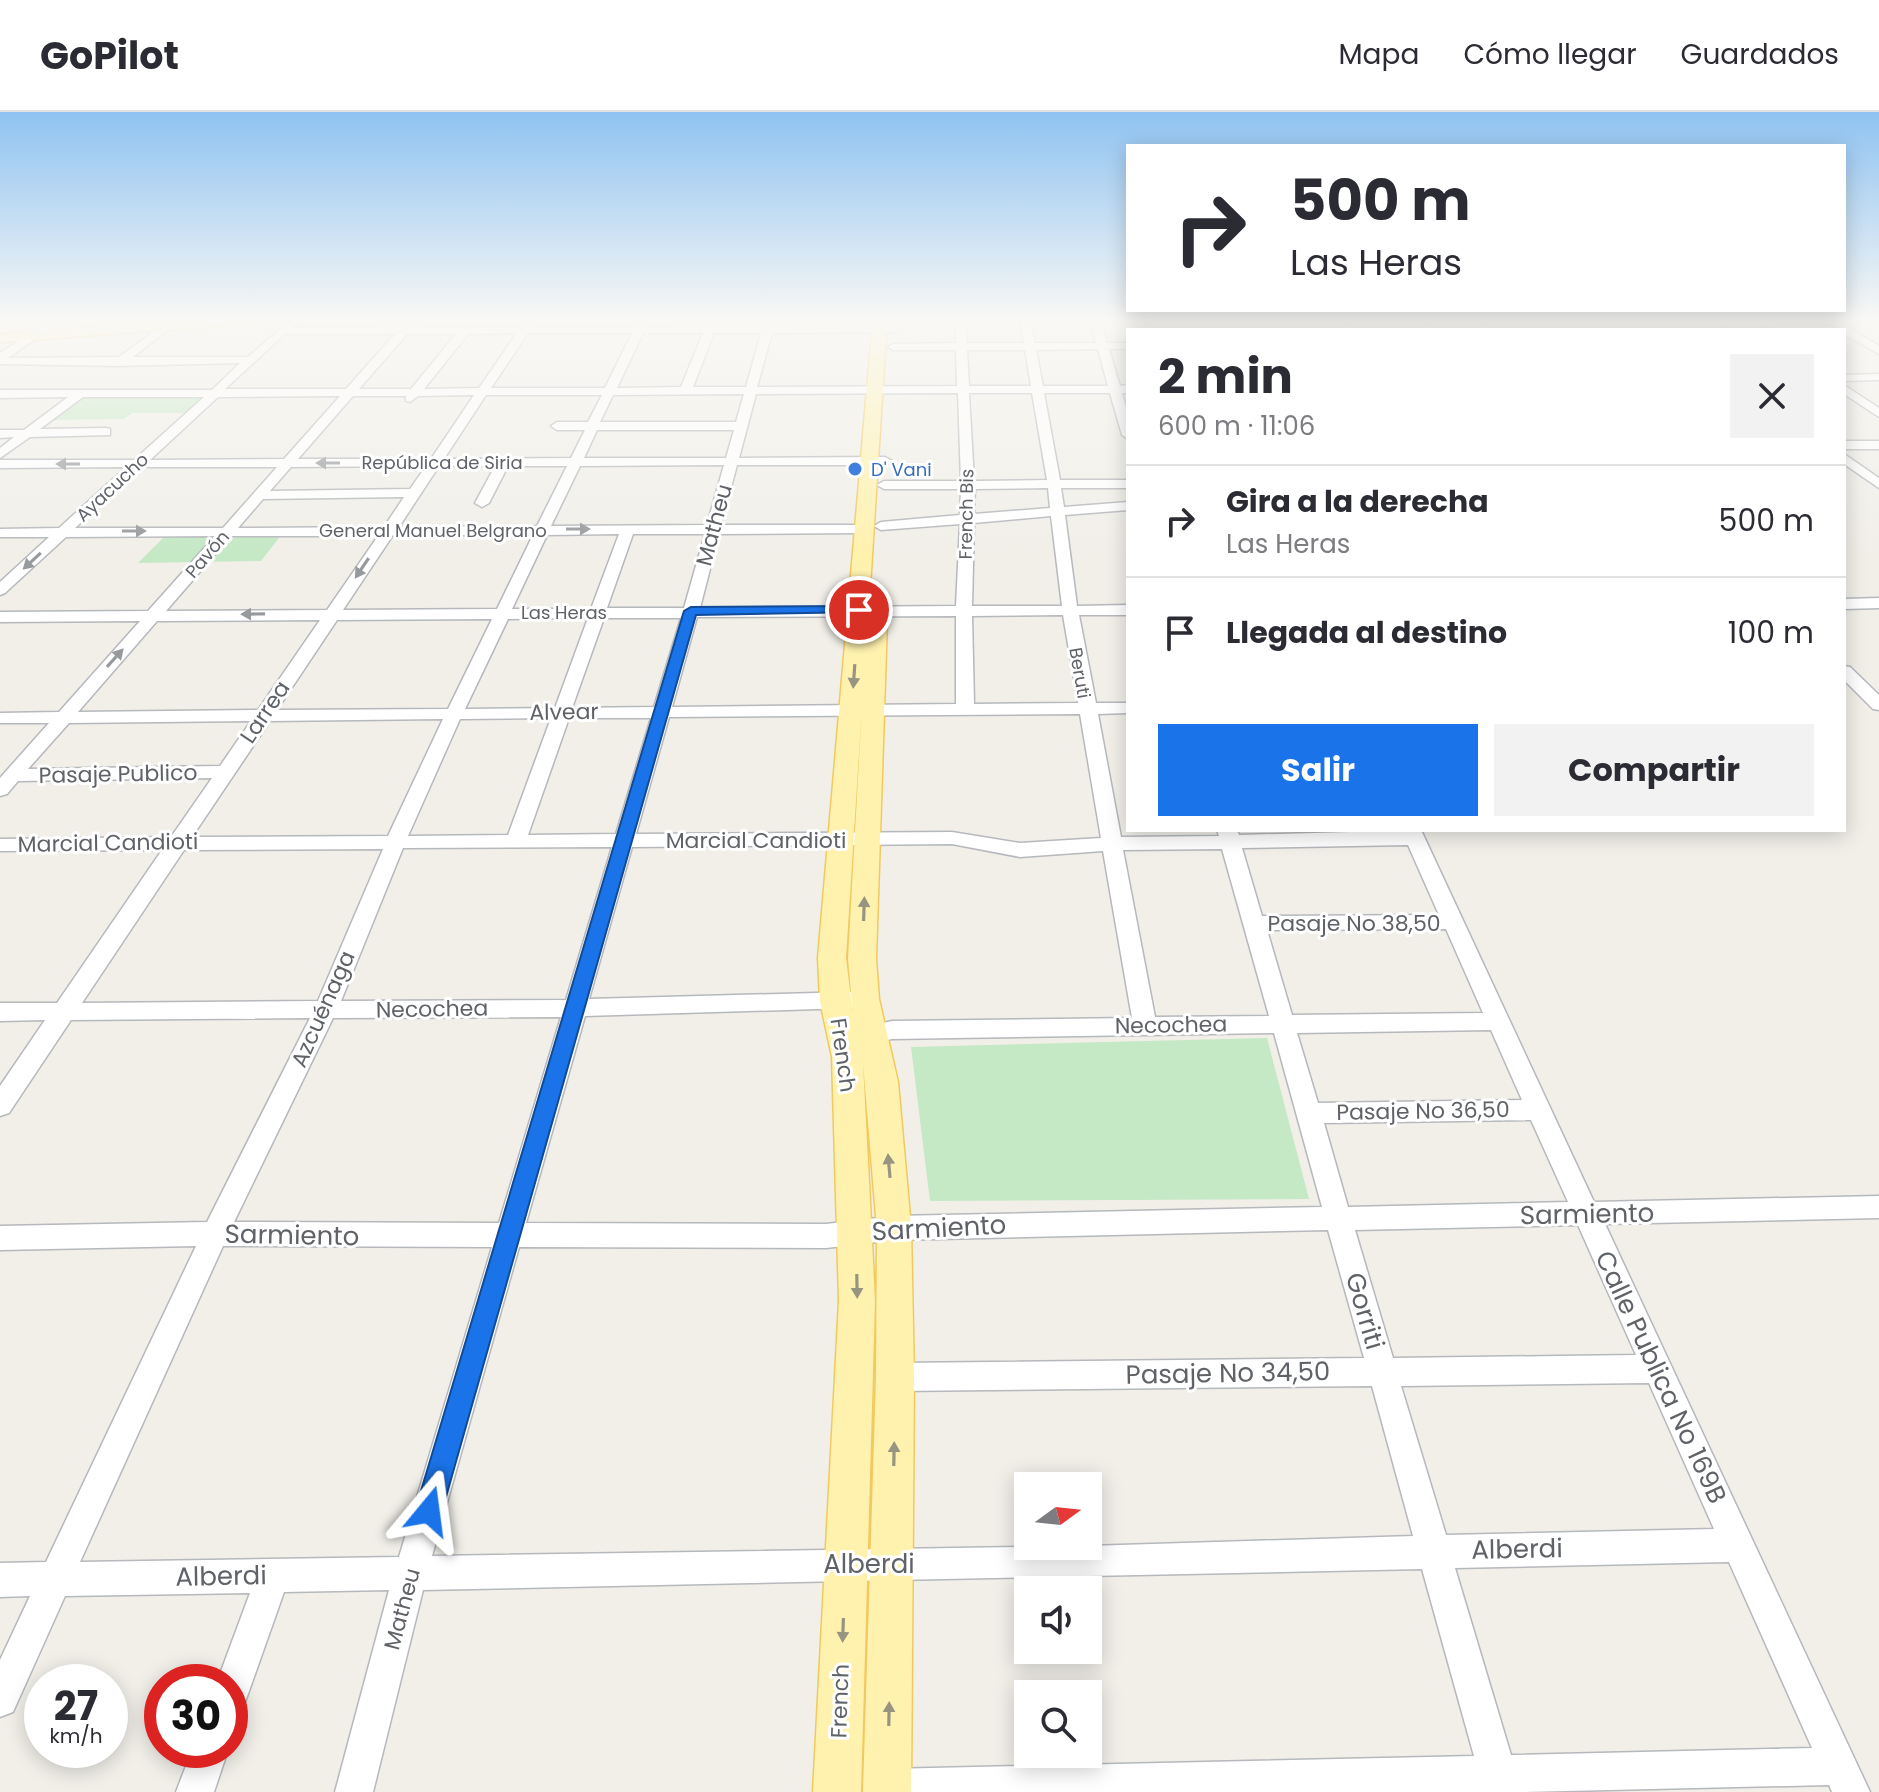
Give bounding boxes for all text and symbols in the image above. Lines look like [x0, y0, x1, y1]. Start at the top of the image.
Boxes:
text: GoPilot [40, 29, 179, 82]
text: Mapa [1338, 35, 1419, 74]
text: Cómo llegar [1463, 35, 1637, 74]
text: Guardados [1681, 35, 1839, 74]
text: 500 m [1290, 161, 1471, 240]
icon: right [1158, 176, 1262, 280]
text: Las Heras [1290, 237, 1462, 288]
text: 2 min [1158, 343, 1293, 410]
button: close [1730, 354, 1814, 438]
text: 600 m · 11:06 [1158, 408, 1315, 444]
street label: Ayacucho [70, 447, 154, 527]
street label: República de Siria [361, 450, 523, 475]
one-way arrow [315, 457, 340, 469]
place label: D' Vani [871, 457, 932, 482]
one-way arrow [55, 458, 80, 470]
marker: D' Vani [846, 460, 864, 478]
street label: French Bis [953, 468, 979, 560]
text: Gira a la derecha [1226, 480, 1489, 523]
street label: Matheu [688, 481, 740, 569]
icon: right [1158, 499, 1202, 543]
text: 500 m [1719, 499, 1814, 542]
street label: General Manuel Belgrano [319, 518, 547, 543]
one-way arrow [566, 523, 591, 535]
one-way arrow [122, 525, 147, 537]
street label: Pavón [179, 525, 235, 583]
text: Las Heras [1226, 526, 1350, 562]
one-way arrow [23, 551, 42, 569]
one-way arrow [355, 558, 370, 579]
pin [825, 576, 893, 644]
icon: arrive [837, 588, 881, 632]
street label: Las Heras [521, 600, 607, 625]
one-way arrow [240, 608, 265, 620]
icon: arrive [1158, 611, 1202, 655]
text: Llegada al destino [1226, 611, 1507, 654]
text: 100 m [1728, 611, 1814, 654]
street label: Beruti [1063, 646, 1097, 700]
one-way arrow [106, 649, 123, 669]
one-way arrow [847, 664, 860, 689]
street label: Larrea [233, 675, 297, 749]
street label: Alvear [529, 696, 599, 728]
button: Salir [1158, 724, 1478, 816]
button: Compartir [1494, 724, 1814, 816]
street label: Pasaje Publico [38, 757, 198, 791]
street label: Marcial Candioti [666, 825, 846, 856]
street label: Marcial Candioti [17, 826, 199, 860]
one-way arrow [857, 896, 870, 921]
street label: Pasaje No 38,50 [1267, 908, 1441, 939]
street label: Azcuénaga [283, 946, 363, 1072]
street label: Necochea [375, 993, 489, 1025]
street label: Necochea [1114, 1009, 1228, 1041]
street label: French [822, 1016, 864, 1094]
street label: Pasaje No 36,50 [1336, 1094, 1510, 1128]
one-way arrow [882, 1153, 895, 1178]
street label: Sarmiento [1519, 1195, 1655, 1233]
street label: Sarmiento [871, 1207, 1007, 1249]
street label: Sarmiento [224, 1216, 360, 1254]
street label: Calle Publica No 169B [1587, 1245, 1735, 1509]
street label: Gorriti [1337, 1268, 1393, 1354]
one-way arrow [851, 1274, 863, 1299]
street label: Pasaje No 34,50 [1125, 1353, 1331, 1393]
one-way arrow [888, 1441, 900, 1466]
position arrow [387, 1469, 471, 1553]
north arrow [1014, 1472, 1102, 1560]
map controls [1014, 1472, 1102, 1768]
street label: Alberdi [1471, 1530, 1563, 1568]
street label: Alberdi [823, 1546, 915, 1582]
street label: Alberdi [175, 1557, 267, 1595]
street label: Matheu [376, 1565, 428, 1653]
button: sound [1014, 1576, 1102, 1664]
one-way arrow [836, 1618, 849, 1643]
street label: French [823, 1663, 857, 1739]
speed limit sign: 30 [144, 1664, 248, 1768]
text: 27 [54, 1678, 98, 1734]
button: search [1014, 1680, 1102, 1768]
one-way arrow [883, 1701, 895, 1726]
text: km/h [49, 1722, 103, 1750]

